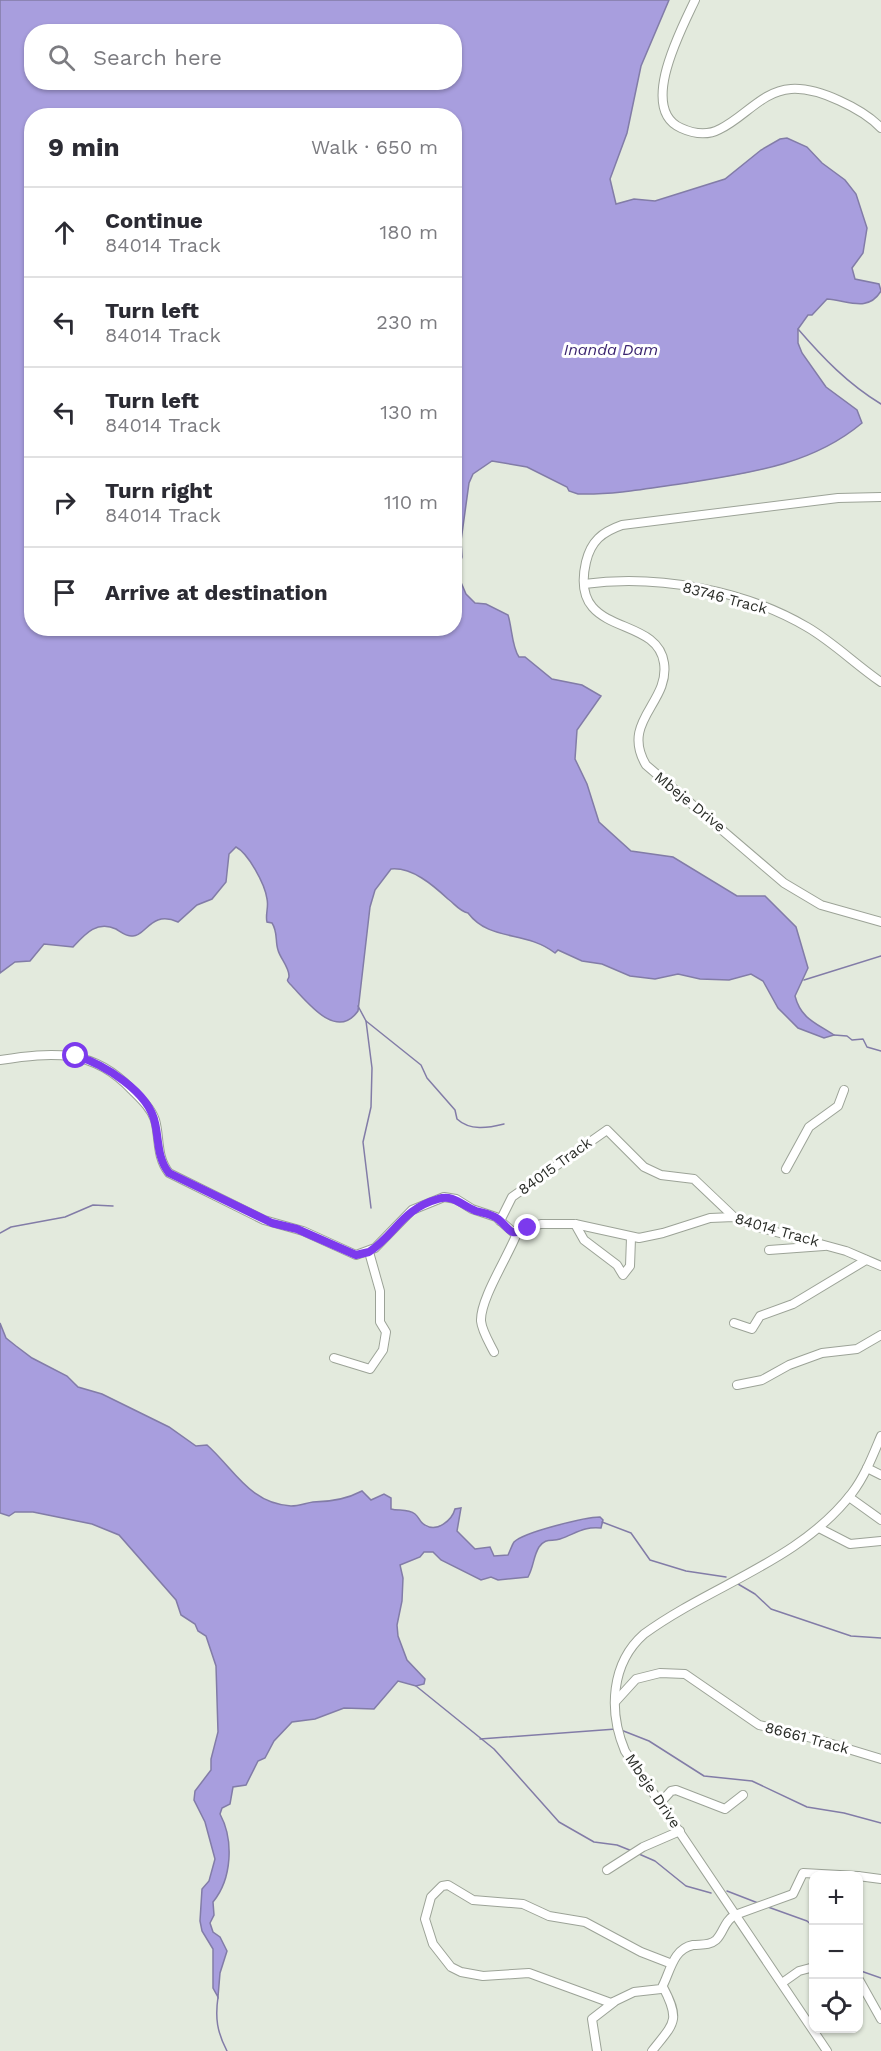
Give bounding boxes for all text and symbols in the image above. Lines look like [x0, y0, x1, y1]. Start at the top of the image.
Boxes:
search box [24, 24, 462, 90]
icon: search [45, 41, 78, 74]
text: Search here [93, 45, 222, 70]
text: 9 min [48, 132, 120, 162]
text: Walk · 650 m [311, 135, 438, 159]
text: Continue [105, 208, 203, 233]
icon: ahead [48, 216, 81, 249]
text: 180 m [380, 220, 438, 244]
text: 84014 Track [105, 233, 221, 257]
text: Turn left [105, 298, 199, 323]
icon: left [48, 306, 81, 339]
text: 230 m [376, 310, 438, 334]
text: 84014 Track [105, 323, 221, 347]
water label: Inanda Dam [564, 340, 658, 359]
text: Turn left [105, 388, 199, 413]
icon: left [48, 396, 81, 429]
text: 130 m [380, 400, 438, 424]
text: 84014 Track [105, 413, 221, 437]
text: Turn right [105, 478, 212, 503]
icon: right [48, 486, 81, 519]
text: 110 m [384, 490, 438, 514]
text: 84014 Track [105, 503, 221, 527]
icon: arrive [48, 576, 81, 609]
street label: 83746 Track [681, 578, 770, 618]
text: Arrive at destination [105, 580, 328, 605]
street label: Mbeje Drive [651, 768, 729, 836]
route start [62, 1042, 88, 1068]
street label: 84015 Track [515, 1133, 596, 1199]
street label: 84014 Track [733, 1209, 822, 1251]
route end [514, 1214, 540, 1240]
street label: 86661 Track [763, 1718, 852, 1758]
street label: Mbeje Drive [622, 1750, 684, 1832]
map controls [809, 1871, 863, 2033]
button: + [809, 1871, 863, 1925]
button: − [809, 1925, 863, 1979]
button: locate [809, 1979, 863, 2033]

